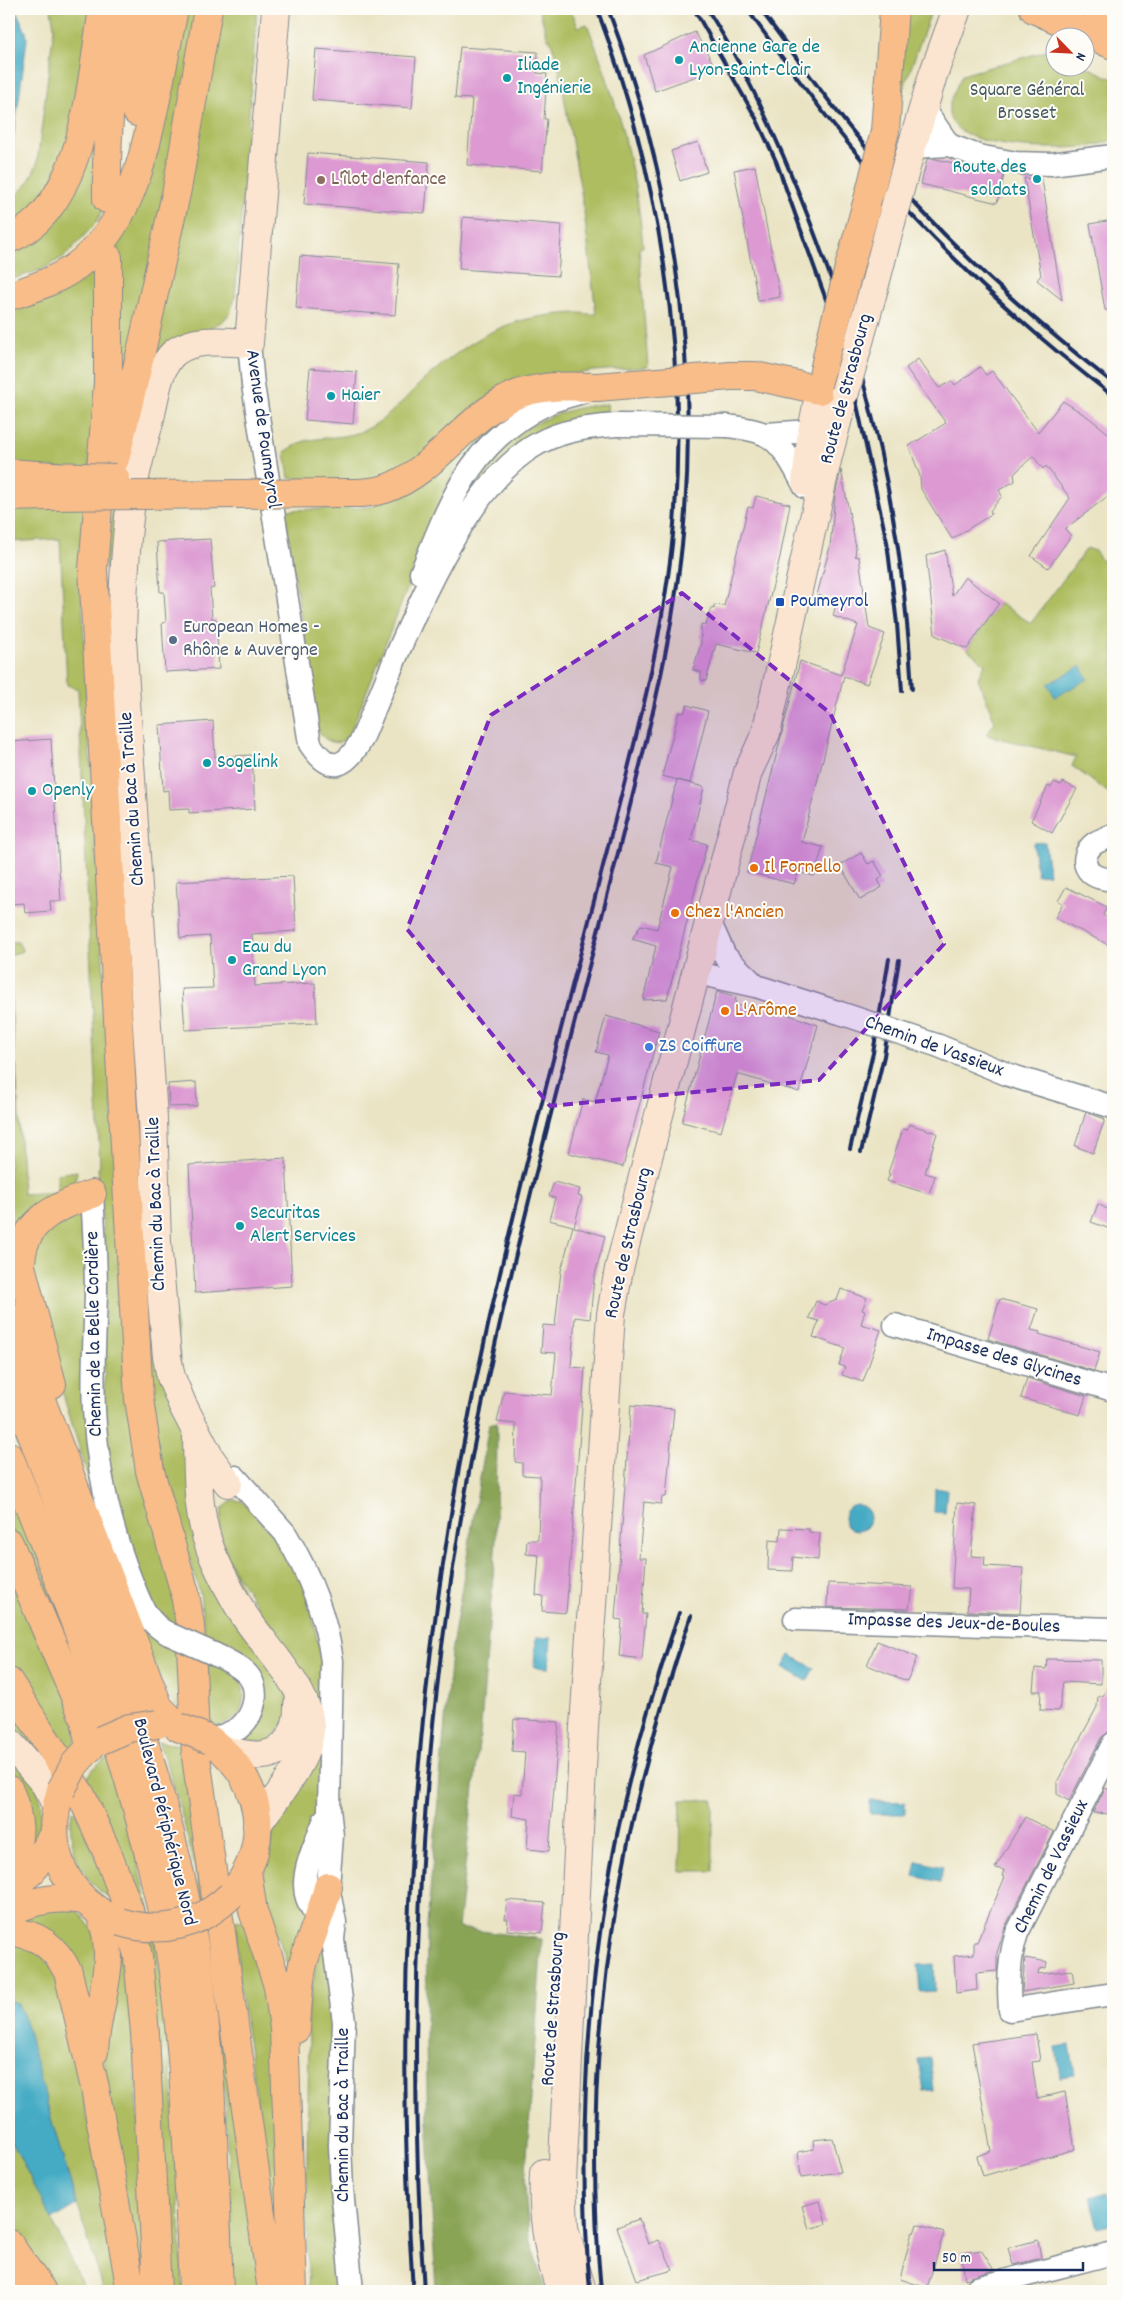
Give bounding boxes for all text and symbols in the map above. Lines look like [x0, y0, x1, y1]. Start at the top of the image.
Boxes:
north arrow [1044, 28, 1094, 78]
place label: Ancienne Gare de Lyon-Saint-Clair [689, 34, 820, 85]
text: N [1069, 49, 1091, 64]
place label: Iliade Ingénierie [517, 52, 592, 103]
marker: Ancienne Gare de Lyon-Saint-Clair [673, 54, 685, 66]
marker: Iliade Ingénierie [501, 72, 513, 84]
park label: Square Général Brosset [970, 77, 1085, 128]
place label: Route des soldats [952, 154, 1027, 205]
place label: L'îlot d'enfance [331, 166, 446, 194]
marker: Route des soldats [1031, 173, 1043, 185]
marker: L'îlot d'enfance [315, 174, 327, 186]
street label: Route de Strasbourg [813, 311, 881, 467]
street label: Avenue de Poumeyrol [237, 348, 287, 511]
place label: Haier [341, 382, 381, 410]
marker: Haier [325, 390, 337, 402]
place label: Poumeyrol [790, 588, 869, 616]
marker: Poumeyrol [774, 596, 786, 608]
place label: European Homes - Rhône & Auvergne [183, 614, 320, 665]
marker: European Homes - Rhône & Auvergne [167, 634, 179, 646]
street label: Chemin du Bac à Traille [113, 711, 153, 887]
place label: Sogelink [217, 749, 278, 777]
marker: Sogelink [201, 757, 213, 769]
place label: Openly [42, 777, 94, 805]
marker: Openly [26, 785, 38, 797]
place label: Il Fornello [764, 854, 841, 882]
marker: Il Fornello [748, 862, 760, 874]
place label: Chez l'Ancien [685, 899, 784, 927]
marker: Chez l'Ancien [669, 907, 681, 919]
place label: Eau du Grand Lyon [242, 934, 327, 985]
marker: Eau du Grand Lyon [226, 954, 238, 966]
place label: L'Arôme [735, 997, 797, 1025]
marker: L'Arôme [719, 1005, 731, 1017]
street label: Chemin de Vassieux [861, 1009, 1008, 1085]
place label: ZS Coiffure [659, 1033, 742, 1061]
marker: ZS Coiffure [643, 1041, 655, 1053]
street label: Chemin du Bac à Traille [140, 1116, 174, 1292]
street label: Route de Strasbourg [598, 1165, 660, 1321]
place label: Securitas Alert Services [250, 1200, 356, 1251]
marker: Securitas Alert Services [234, 1220, 246, 1232]
street label: Chemin de la Belle Cordière [79, 1231, 111, 1437]
street label: Impasse des Glycines [923, 1321, 1085, 1395]
street label: Impasse des Jeux-de-Boules [847, 1606, 1061, 1642]
street label: Boulevard Périphérique Nord [125, 1715, 203, 1929]
street label: Chemin de Vassieux [1007, 1795, 1097, 1939]
street label: Route de Strasbourg [535, 1931, 573, 2087]
street label: Chemin du Bac à Traille [330, 2028, 358, 2202]
scale bar [934, 2240, 1083, 2272]
text: 50 m [942, 2248, 971, 2270]

